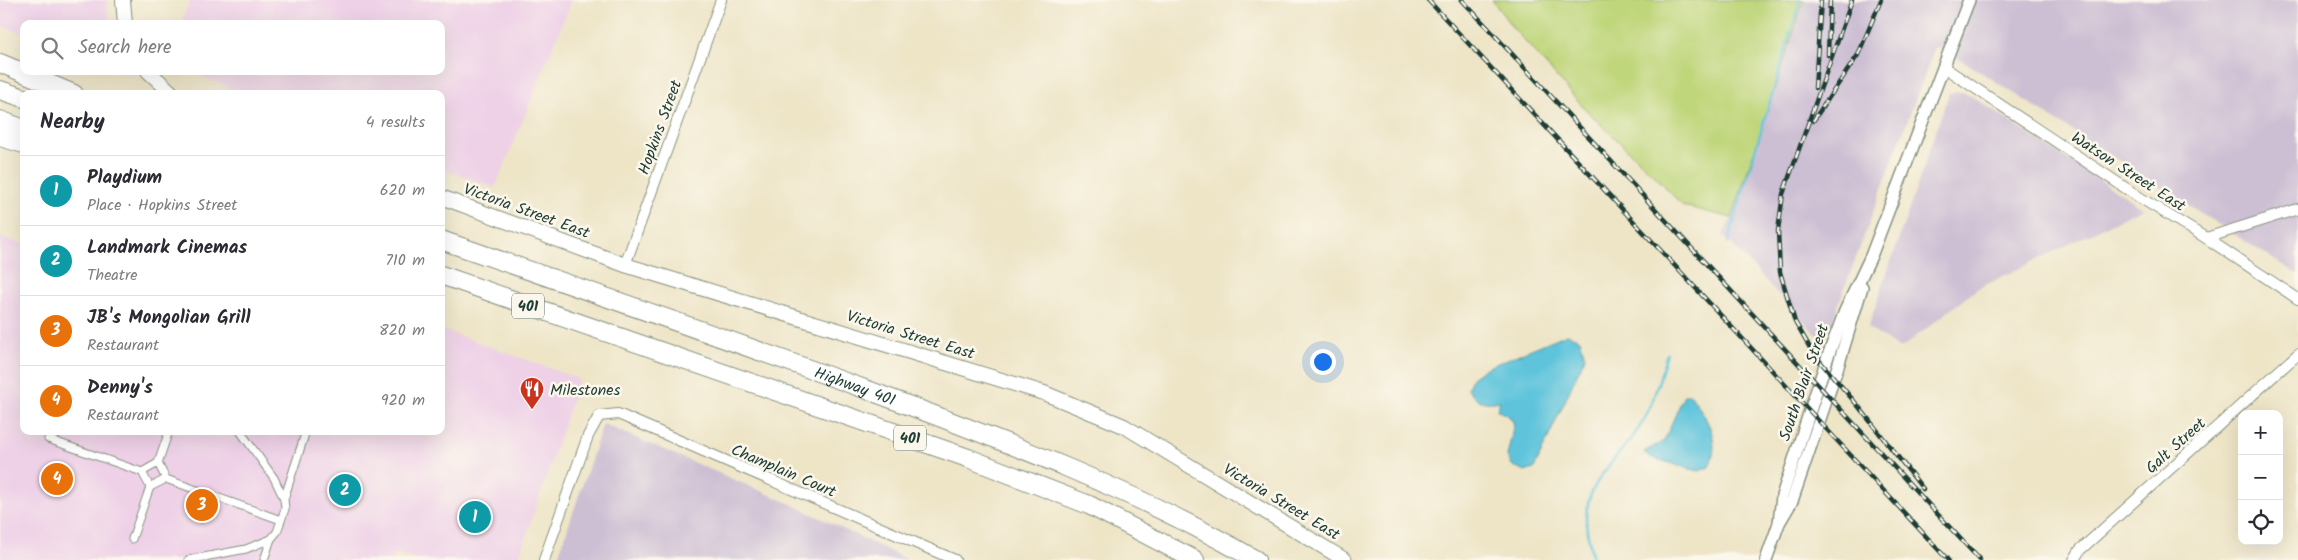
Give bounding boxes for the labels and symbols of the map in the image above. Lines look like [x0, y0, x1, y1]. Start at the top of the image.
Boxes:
street label: Hopkins Street [632, 76, 689, 178]
street label: Watson Street East [2066, 126, 2191, 219]
street label: Victoria Street East [460, 177, 594, 246]
road number: 401 [512, 294, 544, 318]
street label: Victoria Street East [843, 304, 978, 367]
street label: South Blair Street [1773, 320, 1836, 444]
your location [1310, 349, 1336, 375]
street label: Highway 401 [811, 361, 899, 413]
restaurant icon: Milestones [519, 376, 545, 410]
place label: Milestones [550, 378, 621, 403]
street label: Galt Street [2140, 411, 2213, 480]
road number: 401 [894, 426, 926, 450]
street label: Champlain Court [727, 438, 841, 505]
street label: Victoria Street East [1218, 457, 1345, 548]
pin: 4 [41, 460, 73, 498]
pin: 2 [329, 471, 361, 509]
pin: 3 [186, 486, 218, 524]
pin: 1 [459, 498, 491, 536]

